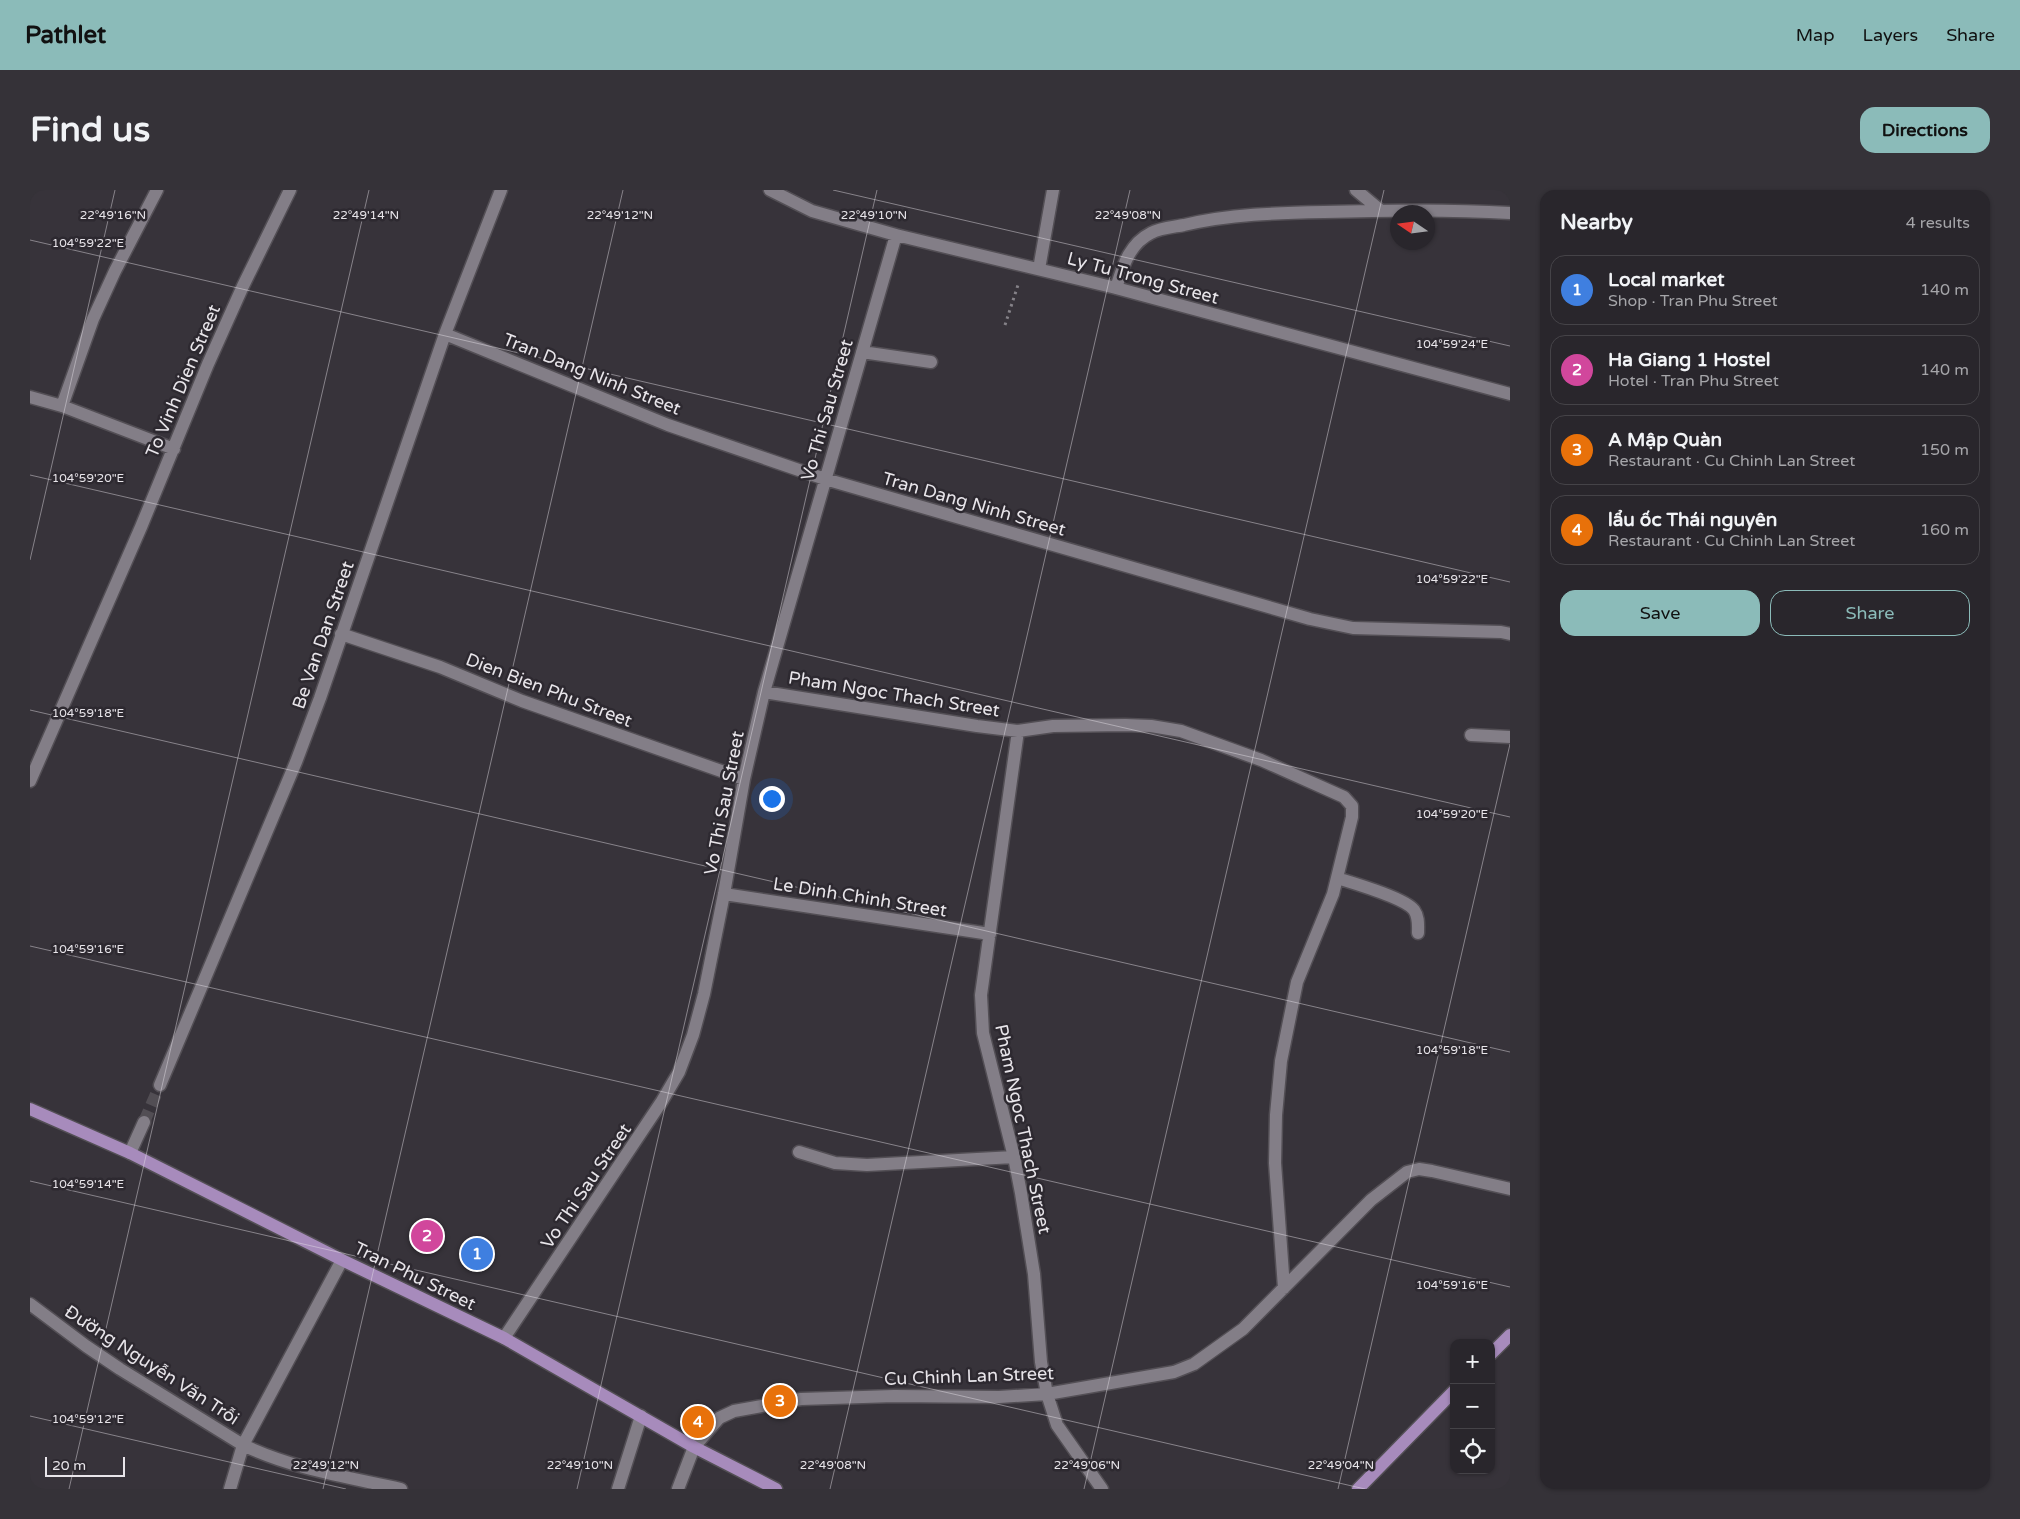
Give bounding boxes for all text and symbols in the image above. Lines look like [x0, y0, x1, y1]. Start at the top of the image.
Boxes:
text: Pathlet [25, 21, 106, 50]
text: Map [1796, 24, 1835, 46]
text: Layers [1863, 24, 1918, 46]
text: Share [1946, 24, 1995, 46]
button: Directions [1860, 107, 1990, 153]
text: Find us [30, 109, 150, 151]
north arrow [1390, 205, 1435, 250]
text: 22°49'16"N [80, 208, 146, 222]
text: 22°49'14"N [333, 208, 399, 222]
text: 22°49'12"N [587, 208, 653, 222]
text: 22°49'10"N [841, 208, 907, 222]
text: 22°49'08"N [1095, 208, 1161, 222]
text: Nearby [1560, 210, 1633, 235]
text: 4 results [1906, 213, 1970, 233]
text: 104°59'22"E [52, 236, 125, 250]
street label: Ly Tu Trong Street [1065, 247, 1221, 309]
text: Local market [1608, 269, 1725, 291]
text: 1 [1572, 280, 1582, 300]
text: 140 m [1920, 280, 1969, 300]
text: Shop · Tran Phu Street [1608, 291, 1778, 311]
street label: To Vinh Dien Street [141, 301, 225, 461]
street label: Tran Dang Ninh Street [500, 328, 684, 420]
street label: Vo Thi Sau Street [796, 337, 858, 483]
text: 104°59'24"E [1416, 337, 1489, 351]
text: Ha Giang 1 Hostel [1608, 349, 1770, 371]
text: 2 [1572, 360, 1582, 380]
text: 140 m [1920, 360, 1969, 380]
text: Hotel · Tran Phu Street [1608, 371, 1779, 391]
text: A Mập Quàn [1608, 429, 1722, 451]
text: 3 [1572, 440, 1582, 460]
text: 150 m [1920, 440, 1969, 460]
text: Restaurant · Cu Chinh Lan Street [1608, 451, 1855, 471]
street label: Tran Dang Ninh Street [880, 467, 1068, 541]
text: 104°59'20"E [52, 471, 125, 485]
text: lẩu ốc Thái nguyên [1608, 509, 1777, 531]
text: 4 [1572, 520, 1582, 540]
text: 160 m [1920, 520, 1969, 540]
text: Restaurant · Cu Chinh Lan Street [1608, 531, 1855, 551]
street label: Be Van Dan Street [287, 558, 359, 712]
text: 104°59'22"E [1416, 572, 1489, 586]
button: Save [1560, 590, 1760, 636]
button: Share [1770, 590, 1970, 636]
street label: Dien Bien Phu Street [463, 648, 635, 732]
street label: Pham Ngoc Thach Street [787, 666, 1001, 722]
text: 104°59'18"E [52, 706, 125, 720]
street label: Vo Thi Sau Street [699, 729, 749, 877]
your location [759, 786, 785, 812]
text: 104°59'20"E [1416, 807, 1489, 821]
street label: Le Dinh Chinh Street [772, 872, 949, 922]
text: 104°59'16"E [52, 942, 125, 956]
street label: Pham Ngoc Thach Street [990, 1022, 1056, 1236]
text: 104°59'18"E [1416, 1043, 1489, 1057]
street label: Vo Thi Sau Street [536, 1119, 636, 1253]
text: 104°59'14"E [52, 1177, 125, 1191]
pin: 2 [411, 1217, 443, 1255]
pin: 1 [461, 1235, 493, 1273]
street label: Tran Phu Street [351, 1237, 479, 1315]
text: 104°59'16"E [1416, 1278, 1489, 1292]
street label: Đường Nguyễn Văn Trỗi [61, 1300, 243, 1430]
map controls [1450, 1339, 1495, 1474]
button: + [1450, 1339, 1495, 1384]
street label: Cu Chinh Lan Street [884, 1362, 1054, 1390]
pin: 3 [764, 1382, 796, 1420]
button: − [1450, 1384, 1495, 1429]
pin: 4 [682, 1403, 714, 1441]
text: 104°59'12"E [52, 1412, 125, 1426]
button: locate [1450, 1429, 1495, 1474]
scale bar [45, 1454, 125, 1477]
text: 20 m [52, 1457, 86, 1474]
text: 22°49'12"N [293, 1458, 359, 1472]
text: 22°49'10"N [547, 1458, 613, 1472]
text: 22°49'08"N [800, 1458, 866, 1472]
text: 22°49'06"N [1054, 1458, 1120, 1472]
text: 22°49'04"N [1308, 1458, 1374, 1472]

